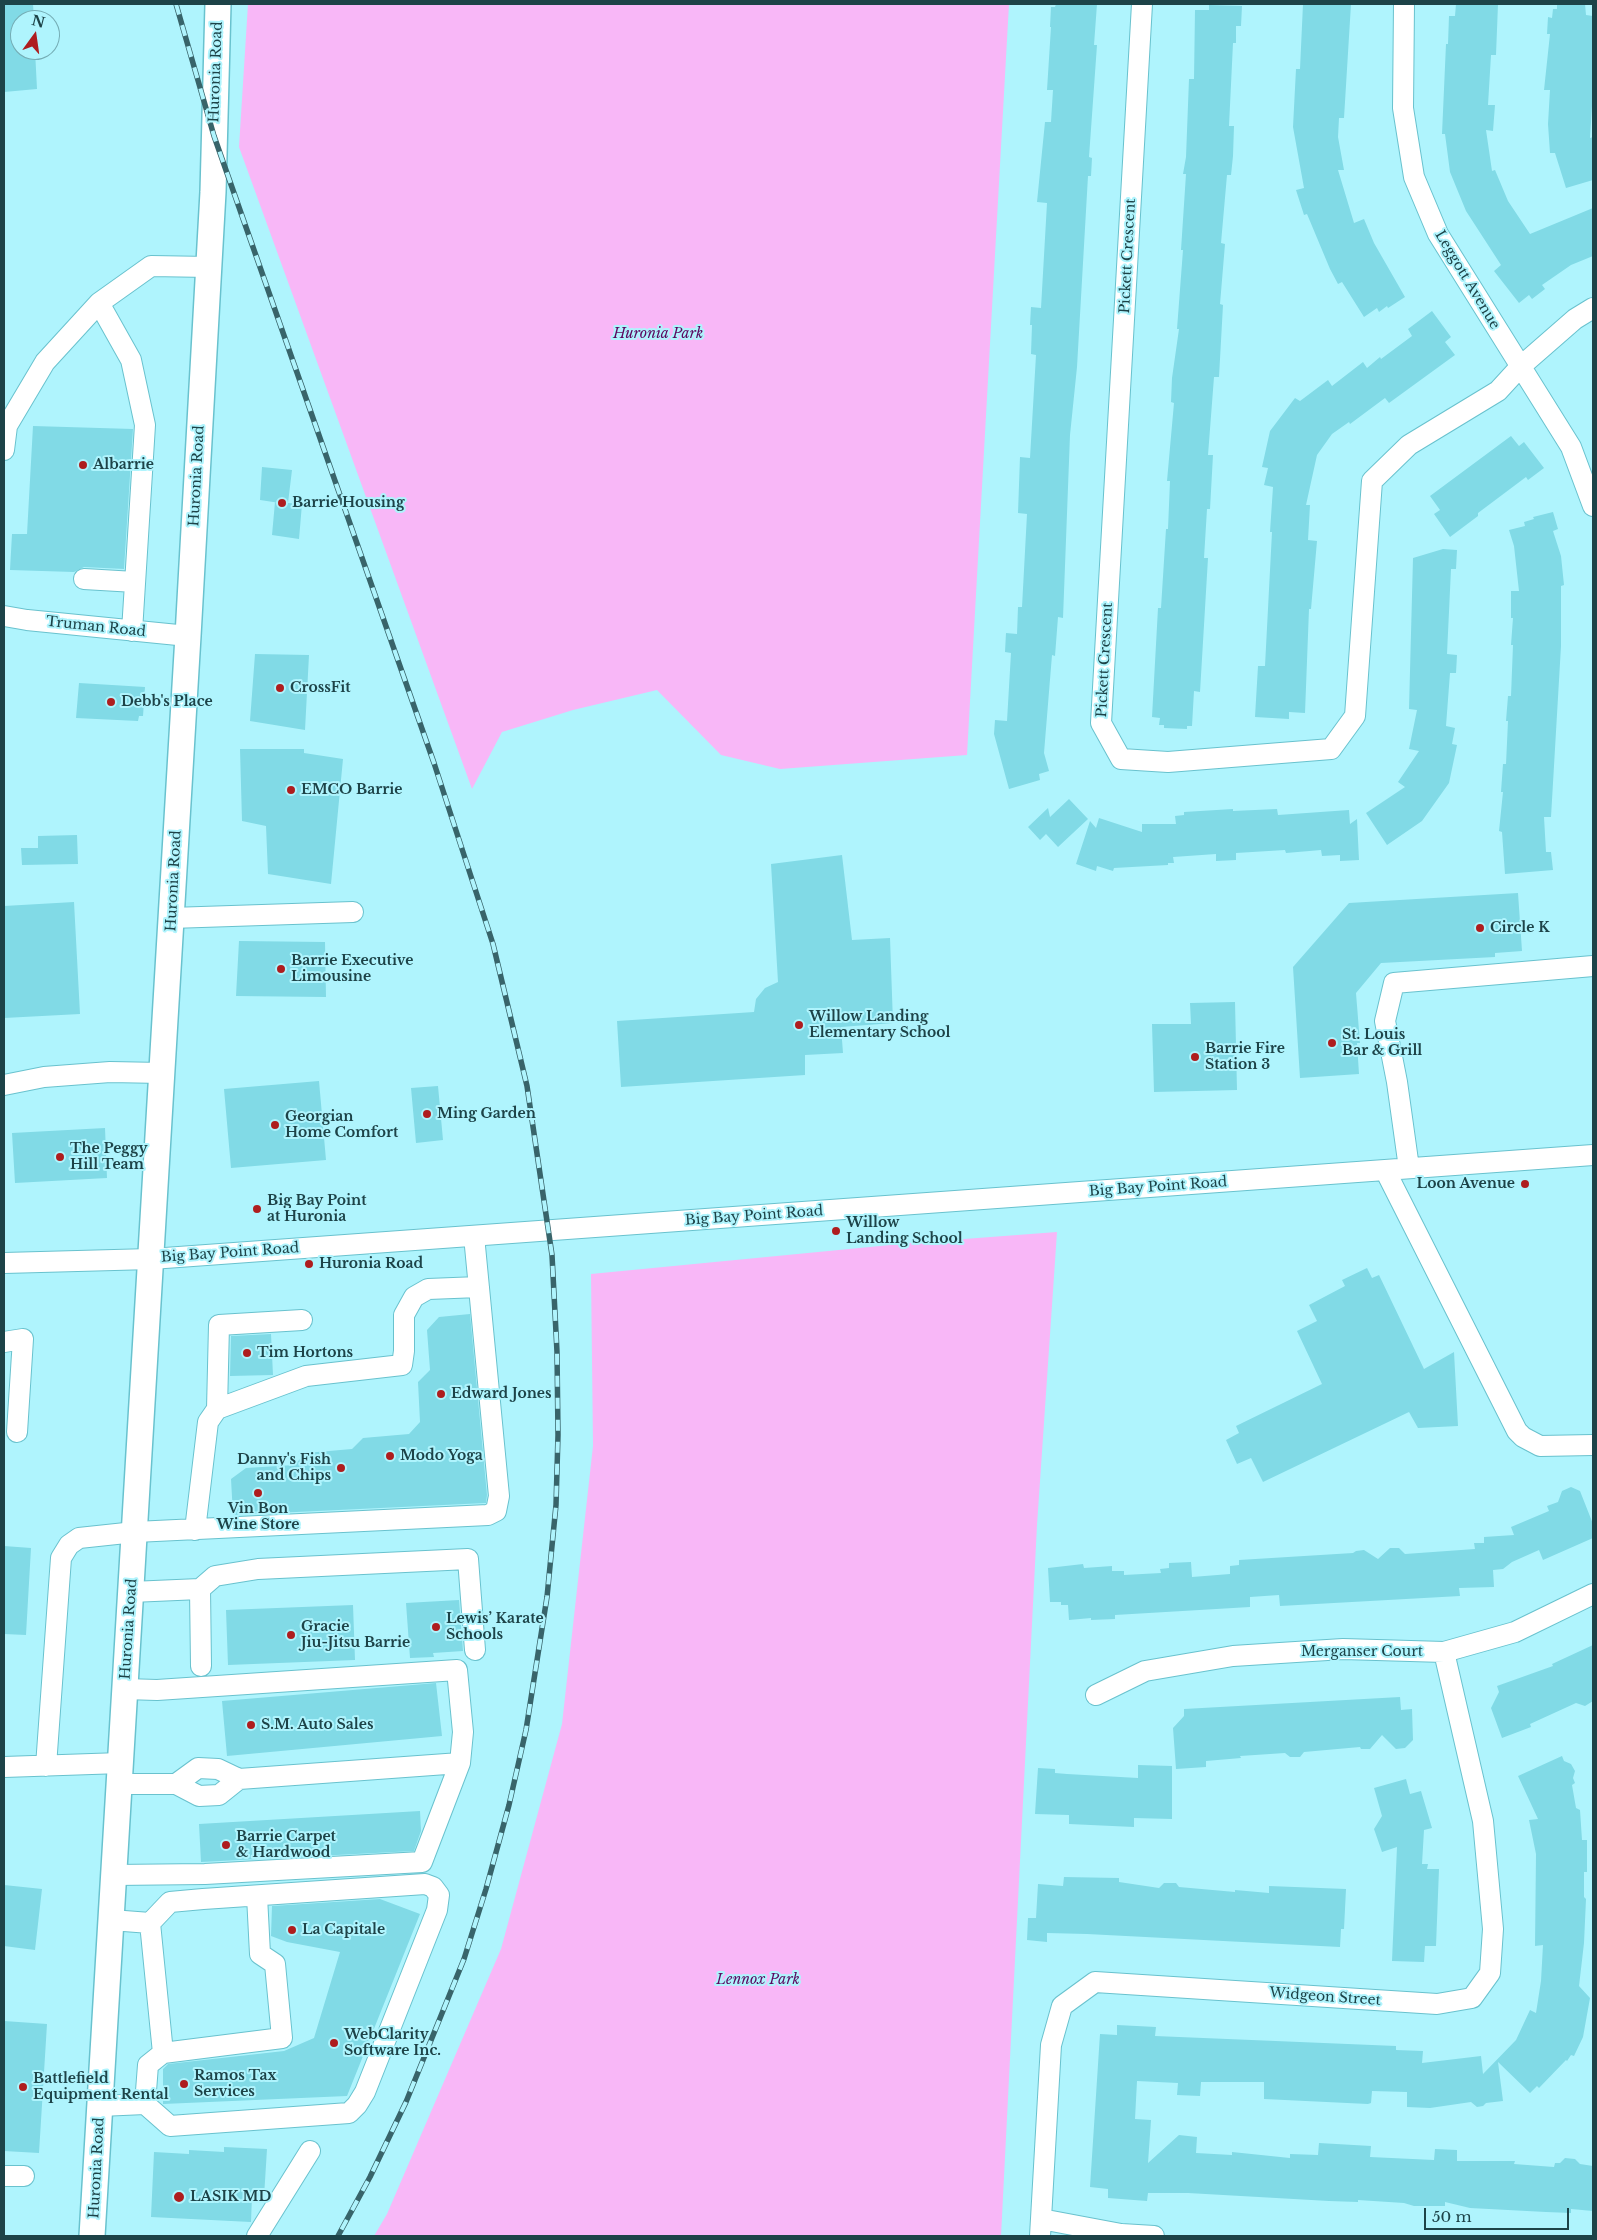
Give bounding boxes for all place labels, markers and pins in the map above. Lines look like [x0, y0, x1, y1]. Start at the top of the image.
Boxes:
place label: Albarrie [93, 457, 154, 473]
marker: Albarrie [77, 459, 89, 471]
place label: Barrie Housing [292, 495, 404, 511]
marker: Barrie Housing [276, 497, 288, 509]
place label: CrossFit [290, 680, 351, 696]
marker: CrossFit [274, 682, 286, 694]
place label: Debb's Place [121, 694, 213, 710]
marker: Debb's Place [105, 696, 117, 708]
place label: EMCO Barrie [301, 782, 402, 798]
marker: EMCO Barrie [285, 784, 297, 796]
place label: Circle K [1490, 920, 1550, 936]
marker: Circle K [1474, 922, 1486, 934]
place label: Barrie Executive Limousine [291, 953, 413, 986]
marker: Barrie Executive Limousine [275, 963, 287, 975]
place label: Willow Landing Elementary School [809, 1009, 950, 1042]
marker: Willow Landing Elementary School [793, 1019, 805, 1031]
place label: St. Louis Bar & Grill [1342, 1027, 1422, 1060]
marker: St. Louis Bar & Grill [1326, 1037, 1338, 1049]
place label: Barrie Fire Station 3 [1205, 1041, 1285, 1074]
marker: Barrie Fire Station 3 [1189, 1051, 1201, 1063]
place label: Ming Garden [437, 1106, 536, 1122]
marker: Ming Garden [421, 1108, 433, 1120]
place label: Georgian Home Comfort [285, 1109, 398, 1142]
marker: Georgian Home Comfort [269, 1119, 281, 1131]
place label: The Peggy Hill Team [70, 1141, 147, 1174]
marker: The Peggy Hill Team [54, 1151, 66, 1163]
place label: Loon Avenue [1417, 1176, 1515, 1192]
marker: Loon Avenue [1519, 1178, 1531, 1190]
place label: Big Bay Point at Huronia [267, 1193, 367, 1226]
marker: Big Bay Point at Huronia [251, 1203, 263, 1215]
place label: Willow Landing School [846, 1215, 963, 1248]
marker: Willow Landing School [830, 1225, 842, 1237]
place label: Huronia Road [319, 1256, 423, 1272]
marker: Huronia Road [303, 1258, 315, 1270]
place label: Tim Hortons [257, 1345, 353, 1361]
marker: Tim Hortons [241, 1347, 253, 1359]
place label: Edward Jones [451, 1386, 552, 1402]
marker: Edward Jones [435, 1388, 447, 1400]
place label: Modo Yoga [400, 1448, 483, 1464]
marker: Modo Yoga [384, 1450, 396, 1462]
place label: Danny's Fish and Chips [237, 1452, 331, 1484]
marker: Danny's Fish and Chips [335, 1462, 347, 1474]
marker: Vin Bon Wine Store [252, 1487, 264, 1499]
place label: Vin Bon Wine Store [216, 1501, 300, 1534]
place label: Lewis’ Karate Schools [446, 1611, 544, 1644]
place label: Gracie Jiu-Jitsu Barrie [301, 1619, 410, 1651]
marker: Lewis’ Karate Schools [430, 1621, 442, 1633]
marker: Gracie Jiu-Jitsu Barrie [285, 1629, 297, 1641]
place label: S.M. Auto Sales [261, 1717, 374, 1733]
marker: S.M. Auto Sales [245, 1719, 257, 1731]
place label: Barrie Carpet & Hardwood [236, 1829, 336, 1861]
marker: Barrie Carpet & Hardwood [220, 1839, 232, 1851]
place label: La Capitale [302, 1922, 385, 1938]
marker: La Capitale [286, 1924, 298, 1936]
place label: WebClarity Software Inc. [344, 2027, 441, 2060]
marker: WebClarity Software Inc. [328, 2037, 340, 2049]
place label: Ramos Tax Services [194, 2068, 277, 2100]
place label: Battlefield Equipment Rental [33, 2071, 169, 2104]
marker: Ramos Tax Services [178, 2078, 190, 2090]
marker: Battlefield Equipment Rental [17, 2081, 29, 2093]
place label: LASIK MD [190, 2189, 271, 2205]
marker: LASIK MD [172, 2190, 186, 2204]

